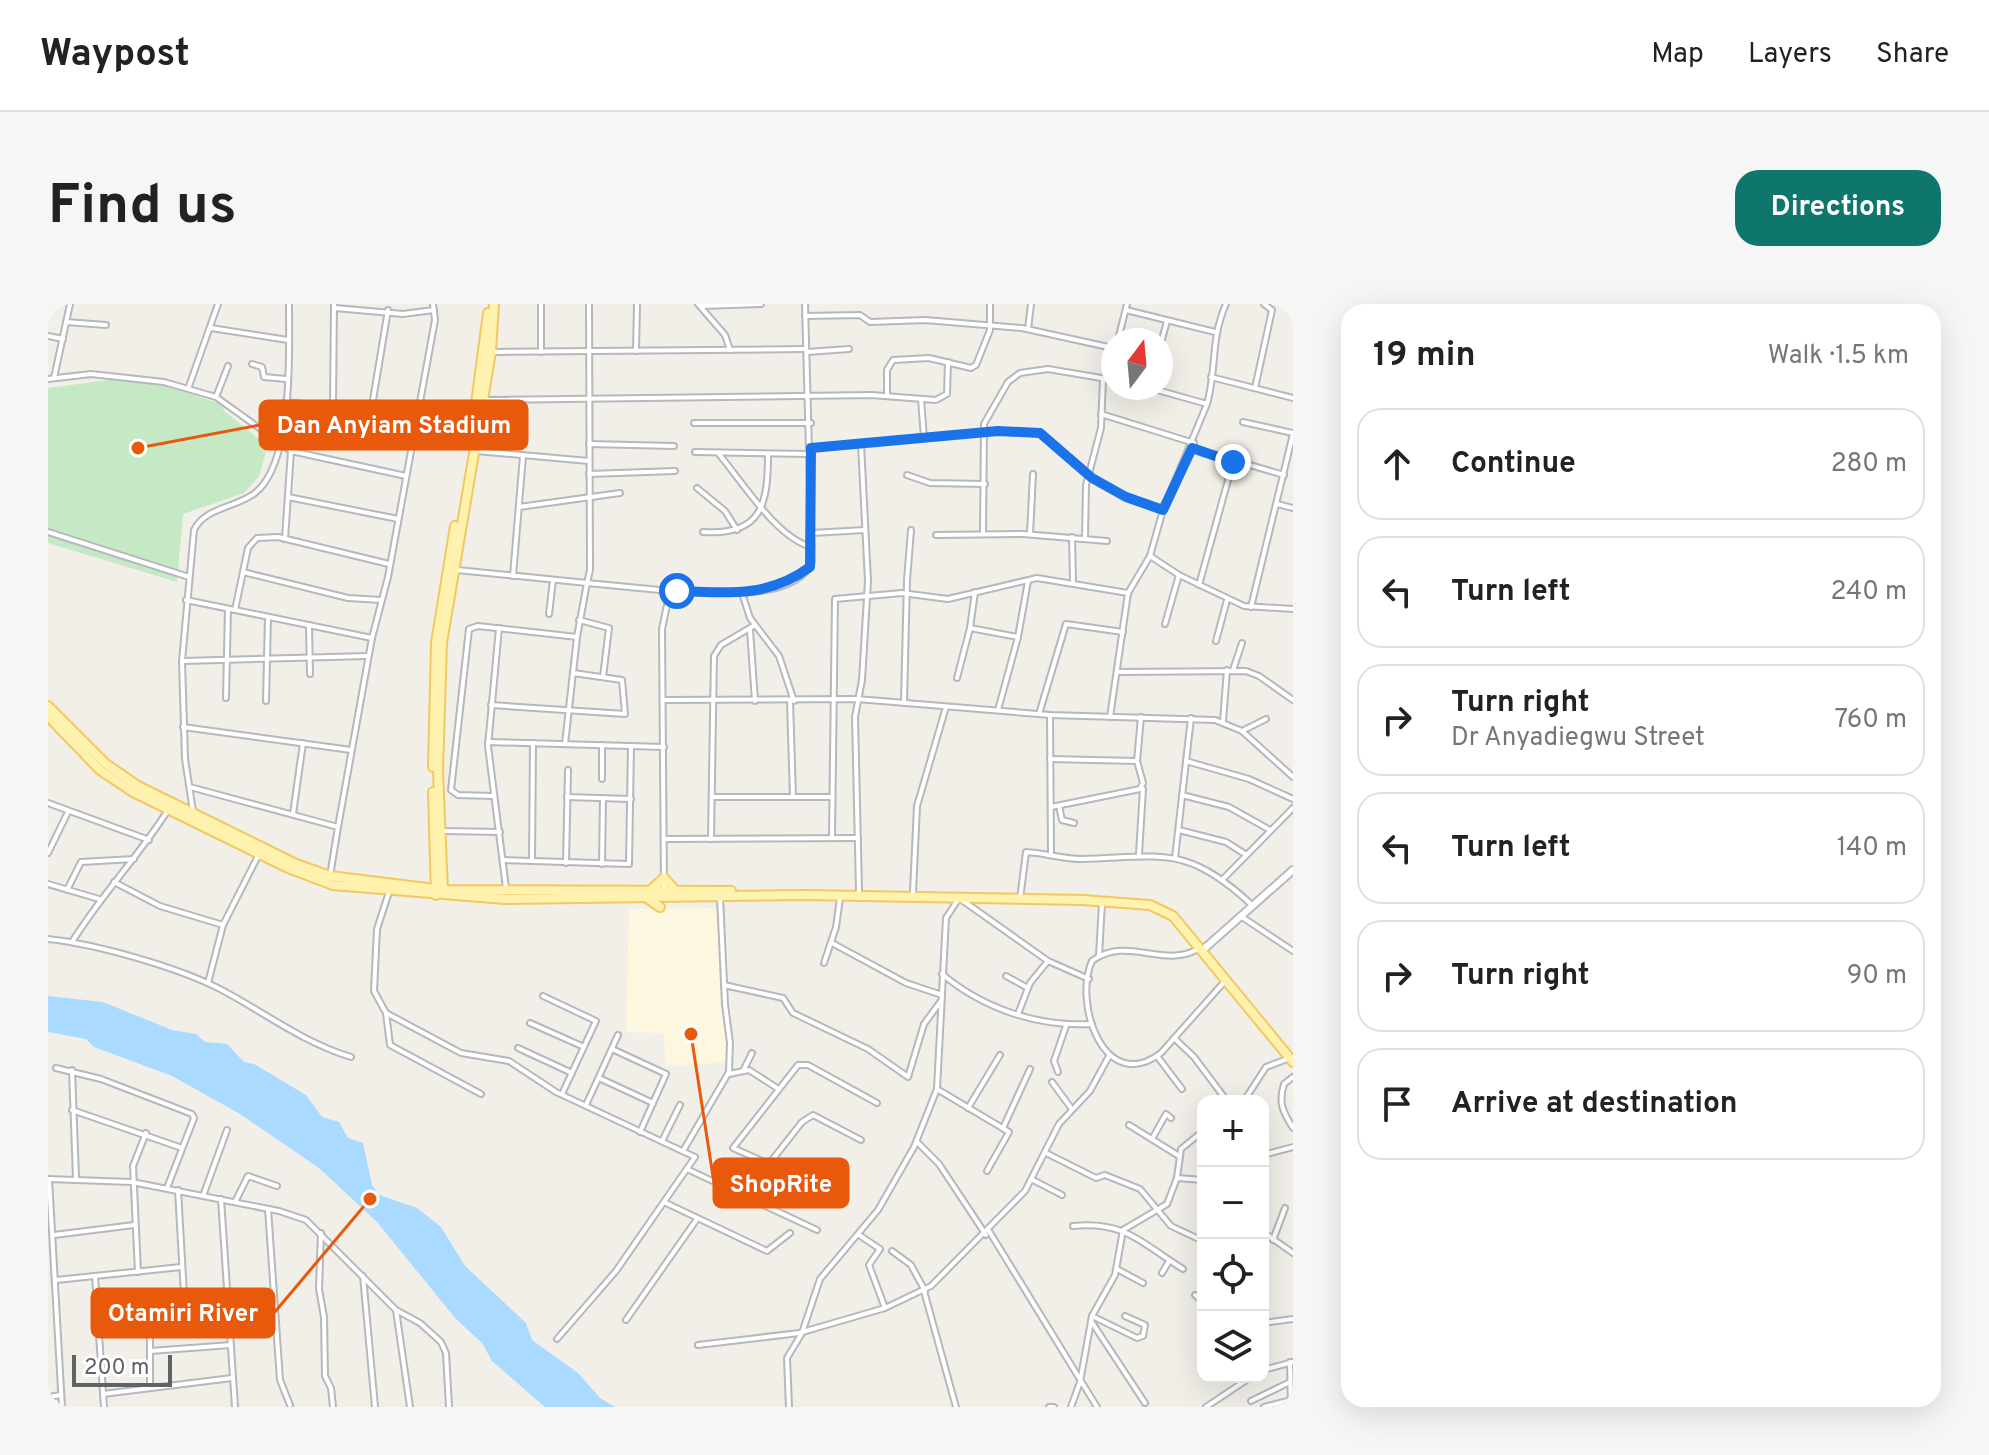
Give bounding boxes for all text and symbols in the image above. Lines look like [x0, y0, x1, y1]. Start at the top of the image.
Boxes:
text: Waypost [40, 31, 190, 80]
text: Map [1651, 37, 1704, 73]
text: Layers [1748, 37, 1832, 73]
text: Share [1876, 37, 1949, 73]
button: Directions [1735, 170, 1941, 246]
text: Find us [48, 173, 237, 243]
north arrow [1101, 328, 1173, 400]
text: 19 min [1373, 335, 1476, 378]
text: Walk · 1.5 km [1768, 340, 1909, 373]
callout: Dan Anyiam Stadium [260, 401, 527, 449]
text: Dan Anyiam Stadium [277, 412, 511, 442]
icon: ahead [1375, 442, 1419, 486]
route end [1215, 444, 1251, 480]
text: Continue [1451, 446, 1576, 483]
text: 280 m [1831, 448, 1907, 481]
icon: left [1375, 570, 1419, 614]
route start [659, 573, 695, 609]
text: Turn left [1451, 574, 1571, 611]
text: 240 m [1830, 576, 1907, 609]
text: Turn right [1451, 685, 1589, 722]
icon: right [1375, 698, 1419, 742]
text: 760 m [1834, 704, 1907, 737]
text: Dr Anyadiegwu Street [1451, 722, 1705, 755]
icon: left [1375, 826, 1419, 870]
text: Turn left [1451, 830, 1571, 867]
text: 140 m [1837, 832, 1907, 865]
icon: right [1375, 954, 1419, 998]
text: Turn right [1451, 958, 1589, 995]
text: 90 m [1847, 960, 1907, 993]
icon: arrive [1375, 1082, 1419, 1126]
text: Arrive at destination [1451, 1086, 1737, 1123]
map controls [1197, 1095, 1269, 1383]
button: + [1197, 1095, 1269, 1167]
callout: ShopRite [714, 1159, 848, 1207]
button: − [1197, 1167, 1269, 1239]
text: ShopRite [730, 1171, 832, 1201]
button: locate [1197, 1239, 1269, 1311]
callout: Otamiri River [92, 1289, 274, 1337]
text: Otamiri River [108, 1300, 258, 1330]
button: layers [1197, 1311, 1269, 1383]
scale bar [72, 1351, 172, 1387]
text: 200 m [84, 1355, 149, 1382]

